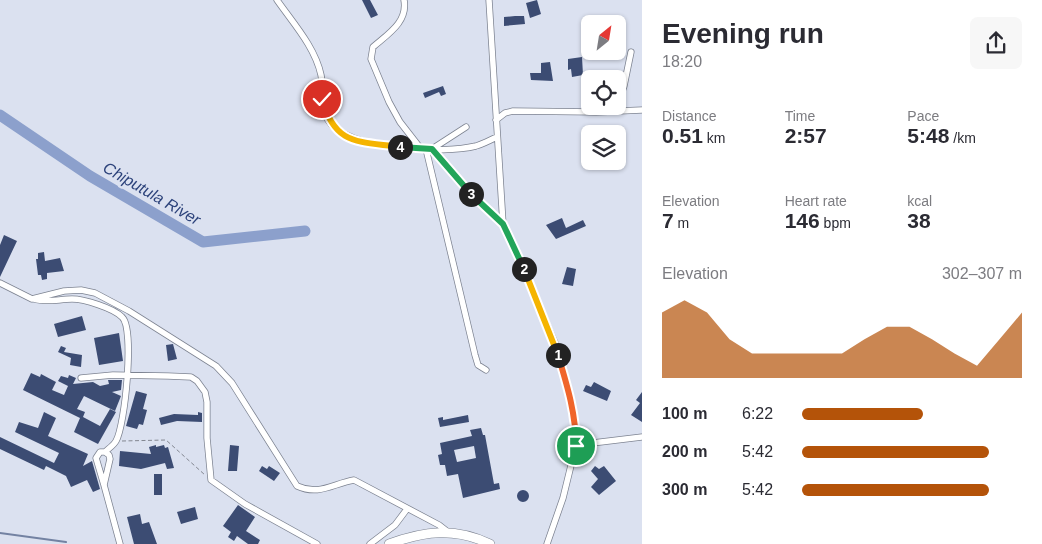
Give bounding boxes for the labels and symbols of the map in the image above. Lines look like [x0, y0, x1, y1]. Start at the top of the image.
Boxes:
north arrow [581, 15, 626, 60]
pin [301, 78, 343, 120]
pin: 4 [388, 134, 412, 160]
water label: Chiputula River [100, 159, 204, 228]
pin: 3 [458, 182, 484, 206]
pin: 2 [512, 256, 536, 282]
pin: 1 [546, 342, 570, 368]
pin [555, 425, 597, 467]

